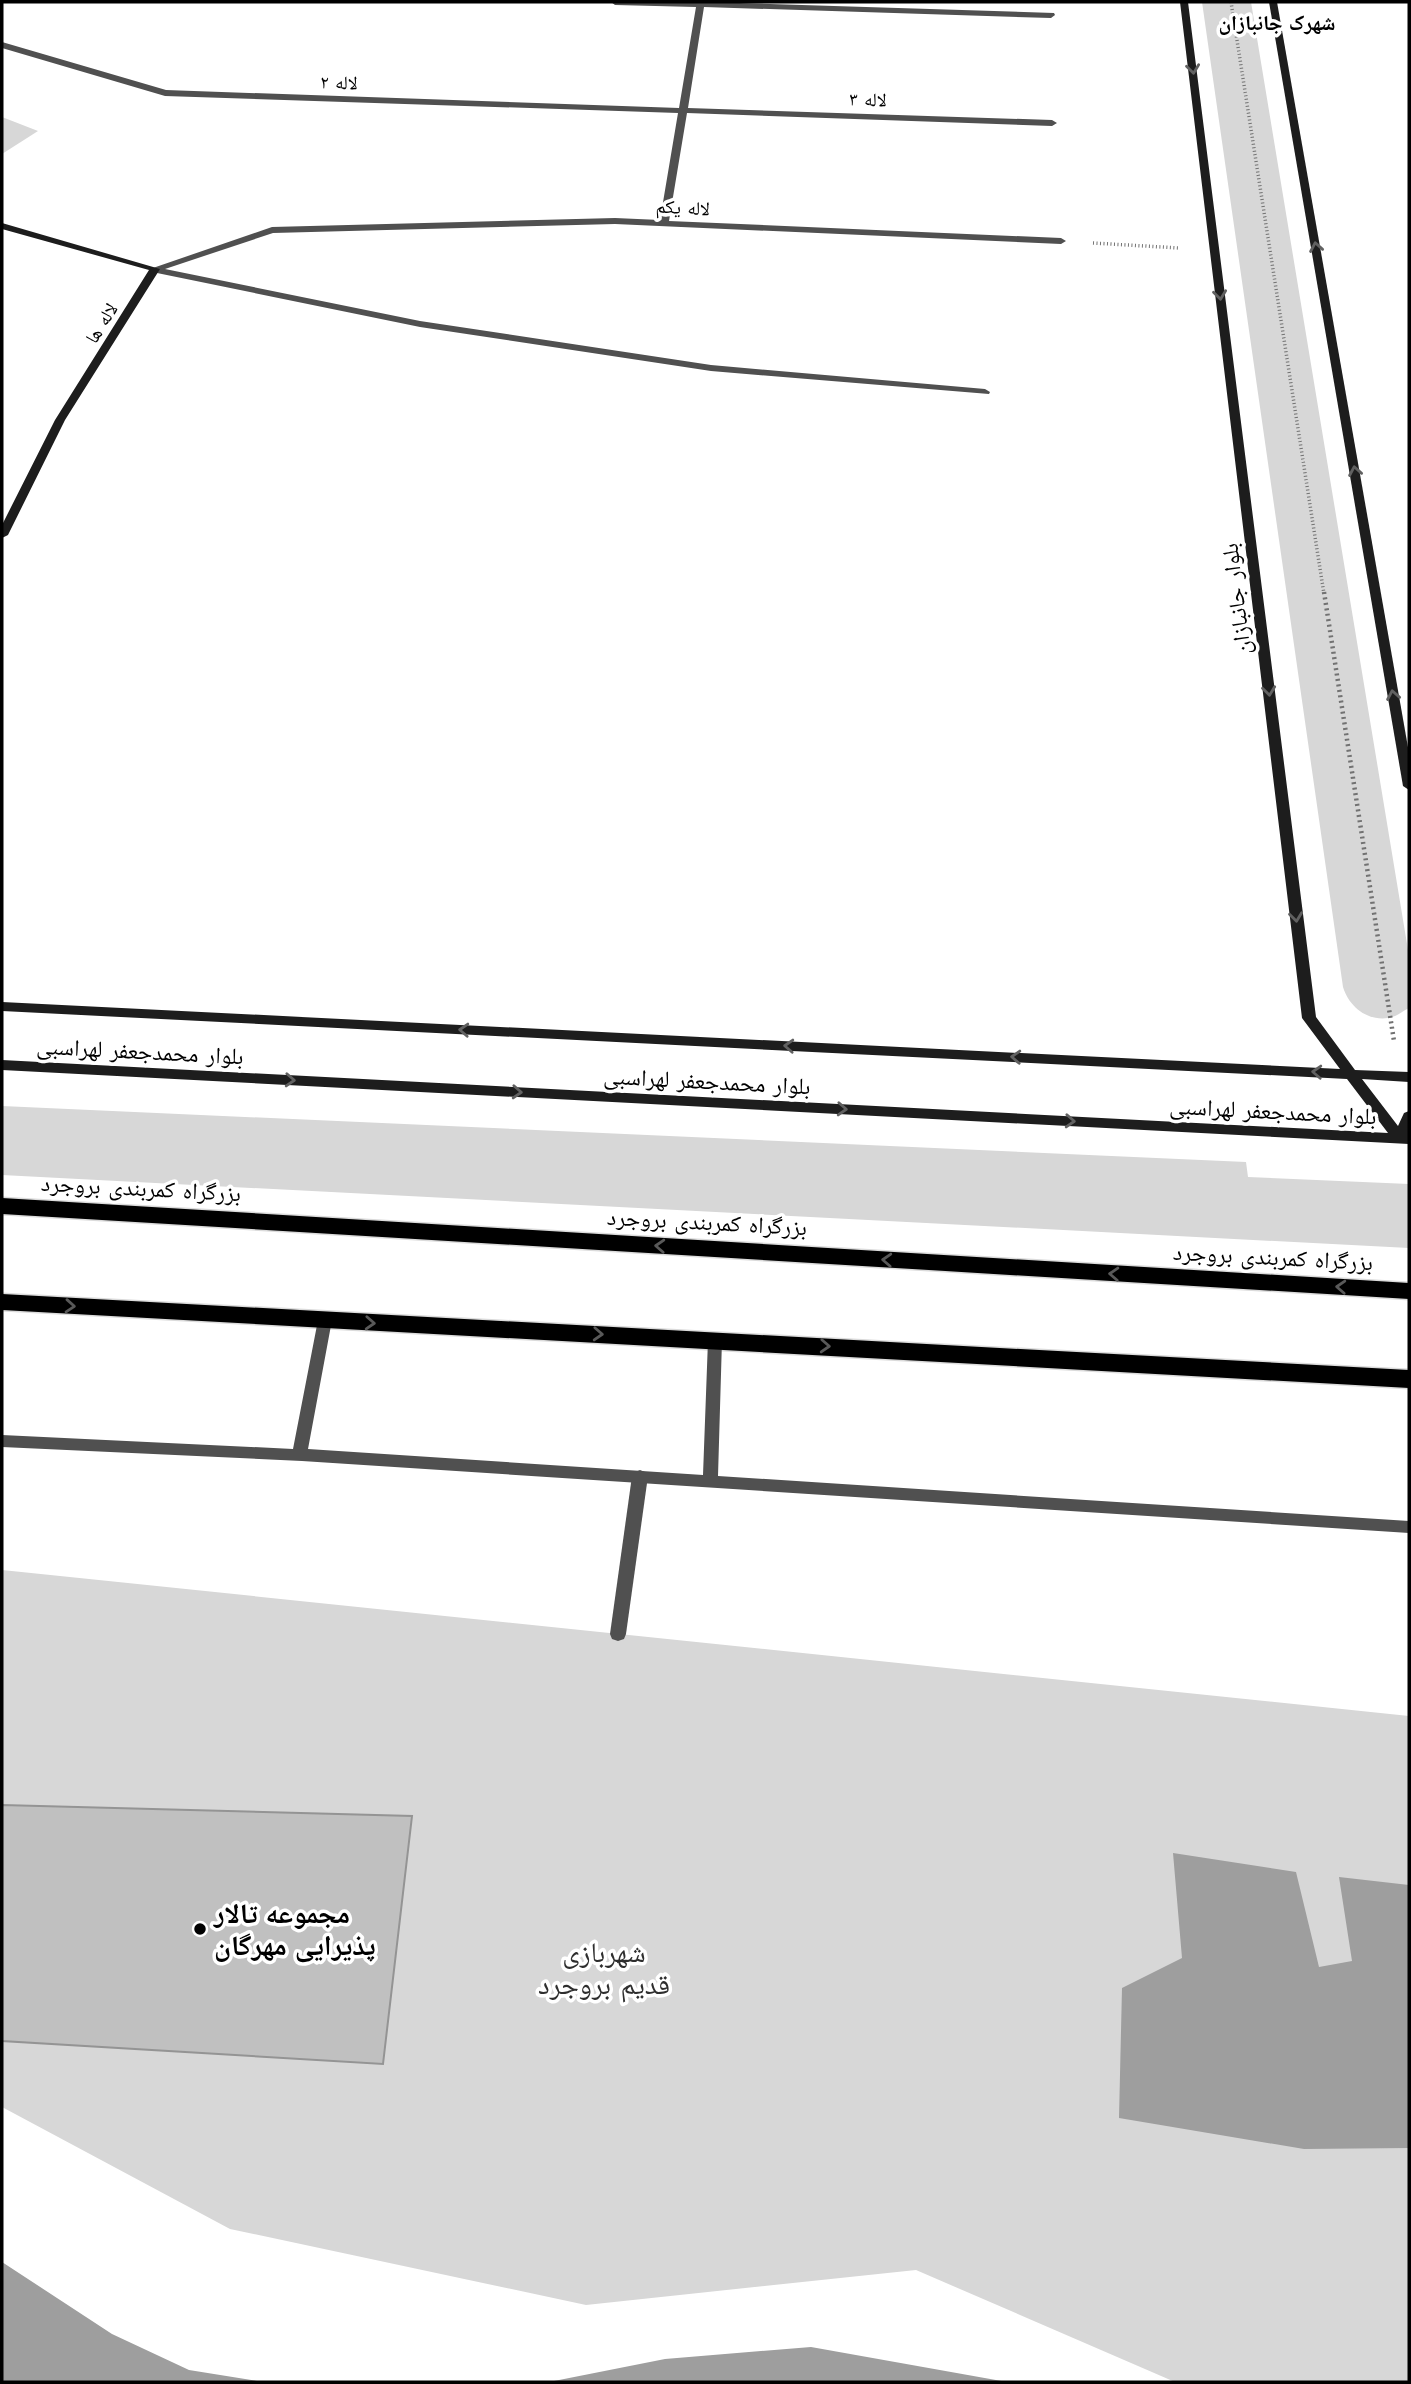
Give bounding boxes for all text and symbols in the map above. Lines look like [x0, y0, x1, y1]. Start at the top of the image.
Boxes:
district label: شهرک جانبازان [1218, 10, 1336, 35]
one-way arrow [1185, 64, 1200, 75]
street label: لاله ۲ [320, 70, 358, 95]
street label: لاله ۳ [849, 87, 887, 112]
street label: لاله یکم [655, 195, 711, 221]
one-way arrow [1309, 241, 1324, 253]
one-way arrow [1213, 289, 1228, 301]
street label: لاله ها [80, 299, 123, 348]
one-way arrow [1348, 465, 1363, 477]
street label: بلوار جانبازان [1216, 542, 1257, 656]
one-way arrow [1261, 686, 1276, 697]
one-way arrow [1387, 689, 1402, 701]
one-way arrow [1289, 911, 1304, 923]
one-way arrow [458, 1022, 469, 1037]
street label: بلوار محمدجعفر لهراسبی [36, 1033, 244, 1070]
one-way arrow [783, 1039, 794, 1054]
one-way arrow [1010, 1050, 1021, 1065]
street label: بلوار محمدجعفر لهراسبی [603, 1063, 811, 1100]
one-way arrow [1311, 1065, 1322, 1080]
one-way arrow [285, 1073, 296, 1088]
one-way arrow [512, 1085, 523, 1100]
street label: بلوار محمدجعفر لهراسبی [1169, 1093, 1377, 1130]
one-way arrow [837, 1102, 848, 1117]
one-way arrow [1064, 1114, 1075, 1129]
street label: بزرگراه کمربندی بروجرد [40, 1170, 242, 1207]
street label: بزرگراه کمربندی بروجرد [606, 1204, 808, 1241]
one-way arrow [654, 1239, 665, 1254]
street label: بزرگراه کمربندی بروجرد [1172, 1239, 1374, 1276]
one-way arrow [881, 1252, 892, 1267]
one-way arrow [1108, 1266, 1119, 1281]
one-way arrow [1335, 1280, 1346, 1295]
one-way arrow [65, 1299, 76, 1314]
one-way arrow [365, 1315, 376, 1330]
one-way arrow [592, 1327, 603, 1342]
one-way arrow [820, 1338, 831, 1353]
place label: مجموعه تالار پذیرایی مهرگان [213, 1897, 376, 1963]
marker: مجموعه تالار پذیرایی مهرگان [192, 1921, 208, 1937]
park label: شهربازی قدیم بروجرد [538, 1936, 670, 2003]

